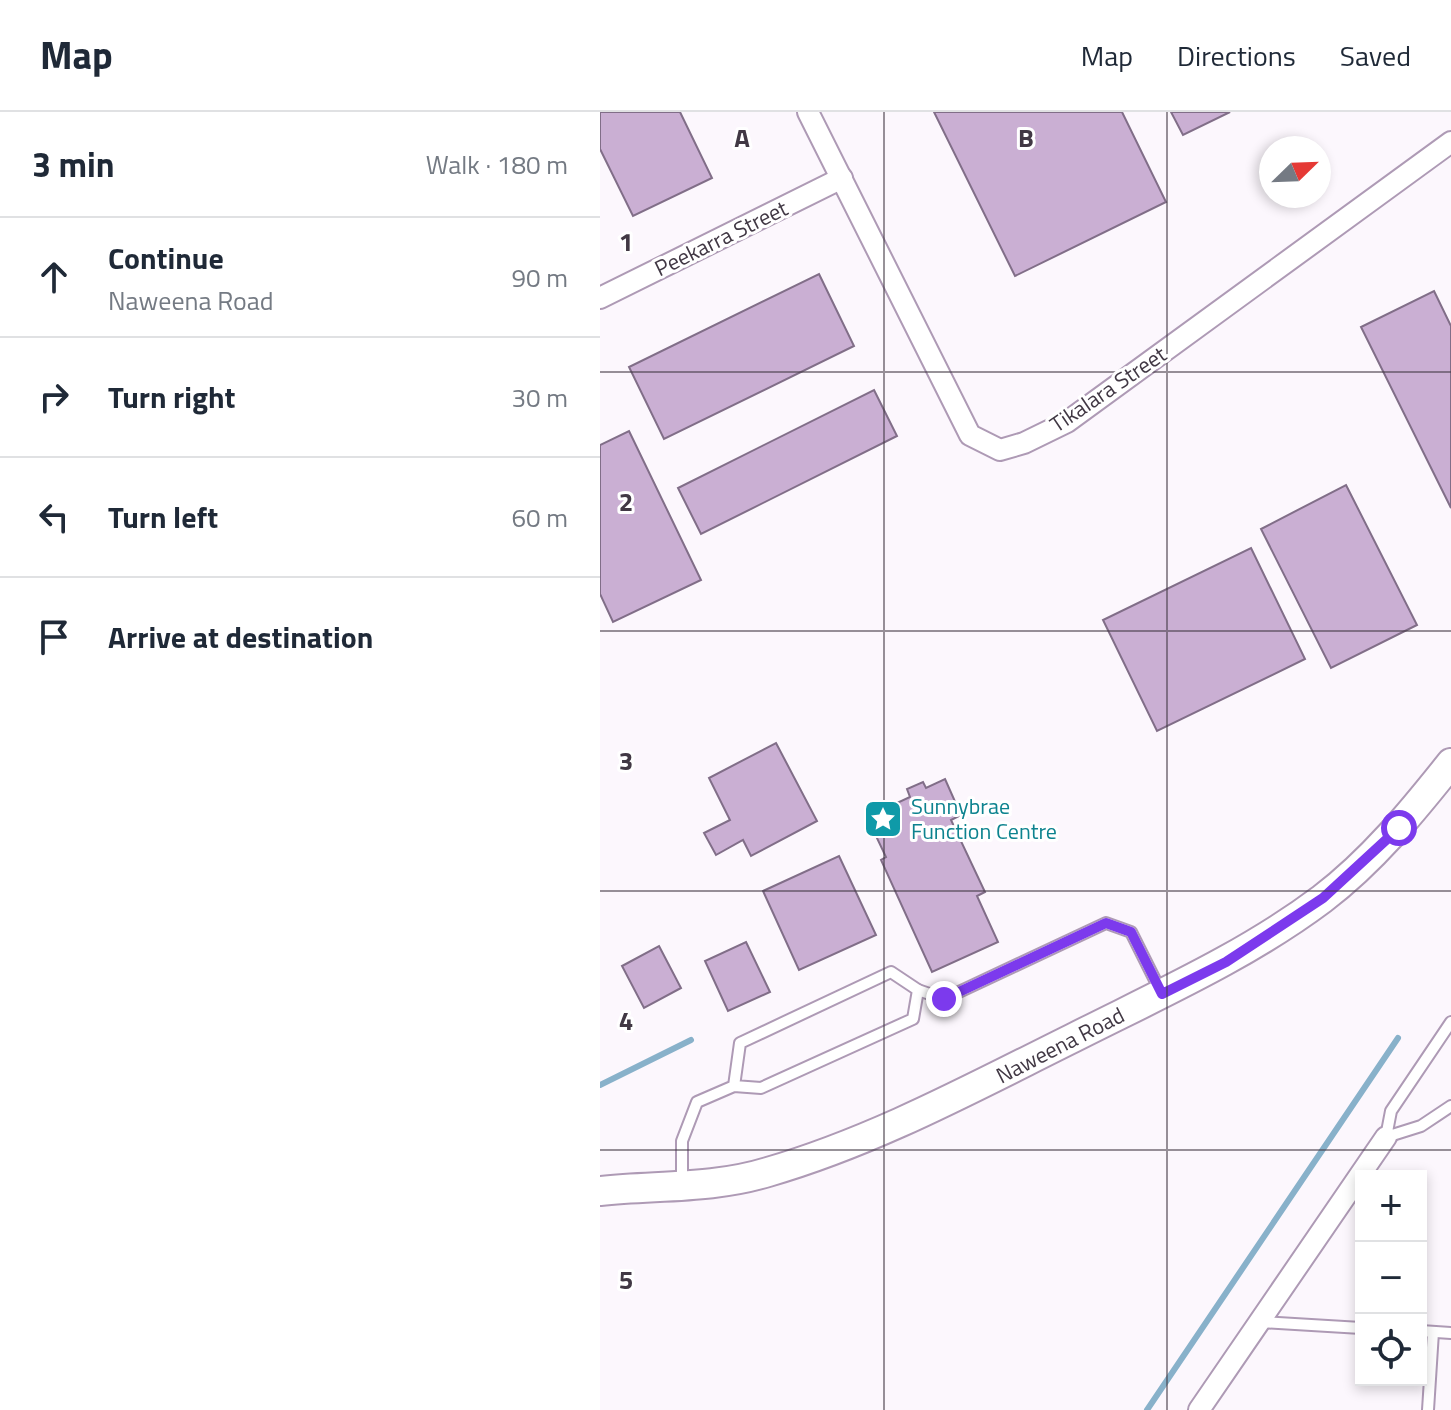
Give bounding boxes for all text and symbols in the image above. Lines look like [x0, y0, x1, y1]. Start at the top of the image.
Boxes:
text: Map [40, 26, 113, 84]
text: Map [1081, 34, 1133, 77]
text: Directions [1177, 34, 1296, 77]
text: Saved [1340, 34, 1411, 77]
text: A [734, 118, 750, 157]
text: B [1018, 118, 1034, 157]
north arrow [1259, 136, 1331, 208]
text: 3 min [32, 138, 115, 190]
text: Walk · 180 m [426, 145, 568, 184]
street label: Peekarra Street [649, 191, 794, 285]
text: 1 [619, 222, 633, 261]
text: Continue [108, 235, 224, 281]
icon: ahead [32, 255, 76, 299]
text: 90 m [511, 258, 568, 297]
text: Naweena Road [108, 281, 274, 320]
street label: Tikalara Street [1043, 337, 1173, 441]
text: Turn right [108, 374, 236, 420]
icon: right [32, 375, 76, 419]
text: 30 m [511, 378, 568, 417]
text: 2 [619, 482, 633, 521]
text: Turn left [108, 494, 218, 540]
icon: left [32, 495, 76, 539]
text: 60 m [511, 498, 568, 537]
text: Arrive at destination [108, 614, 373, 660]
icon: arrive [32, 615, 76, 659]
text: 3 [619, 741, 633, 780]
place label: Sunnybrae Function Centre [911, 789, 1057, 848]
place icon: Sunnybrae Function Centre [862, 798, 904, 840]
route start [1381, 810, 1417, 846]
route end [926, 981, 962, 1017]
street label: Naweena Road [990, 998, 1130, 1092]
text: 4 [619, 1001, 633, 1040]
map controls [1355, 1170, 1427, 1386]
button: + [1355, 1170, 1427, 1242]
button: − [1355, 1242, 1427, 1314]
text: 5 [619, 1260, 633, 1299]
button: locate [1355, 1314, 1427, 1386]

